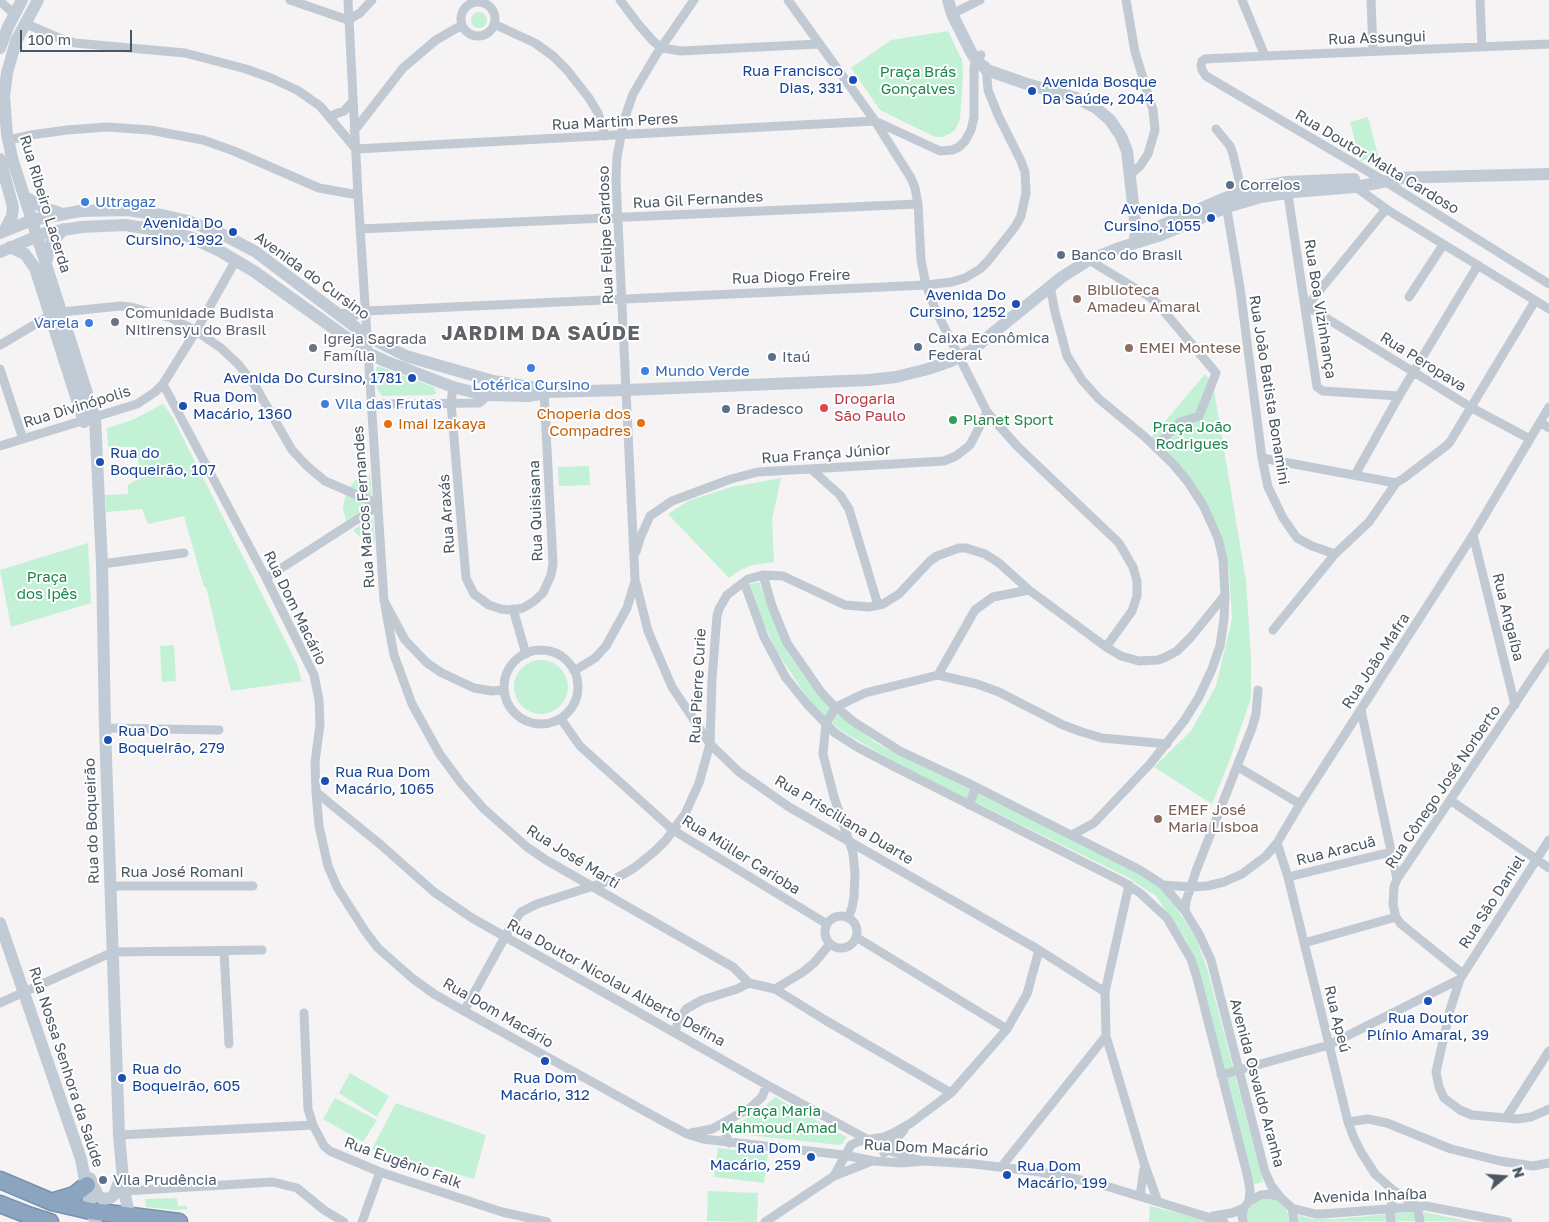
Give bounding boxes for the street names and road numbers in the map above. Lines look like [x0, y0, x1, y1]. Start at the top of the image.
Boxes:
street label: Rua Assungui [1328, 27, 1426, 49]
street label: Rua Doutor Malta Cardoso [1292, 106, 1462, 218]
street label: Rua Martim Peres [551, 110, 679, 134]
street label: Rua Ribeiro Lacerda [15, 133, 75, 275]
street label: Rua Felipe Cardoso [595, 165, 617, 305]
street label: Rua Gil Fernandes [632, 188, 764, 212]
street label: Avenida do Cursino [251, 228, 373, 324]
street label: Rua Boa Vizinhança [1300, 238, 1340, 380]
street label: Rua Diogo Freire [732, 266, 850, 288]
street label: Rua João Batista Bonamini [1245, 294, 1293, 486]
street label: Rua Peropava [1377, 328, 1469, 396]
street label: Rua Divinópolis [21, 382, 133, 432]
street label: Rua Marcos Fernandes [349, 425, 379, 589]
street label: Rua França Júnior [761, 441, 891, 467]
street label: Rua Quisisana [525, 460, 547, 562]
street label: Rua Araxás [435, 473, 459, 555]
street label: Rua Dom Macário [260, 548, 330, 668]
street label: Rua Angaíba [1488, 571, 1528, 663]
street label: Rua João Mafra [1338, 610, 1414, 712]
street label: Rua Pierre Curie [686, 628, 710, 744]
street label: Rua Cônego José Norberto [1381, 702, 1505, 872]
street label: Rua do Boqueirão [81, 758, 103, 884]
street label: Rua Prisciliana Duarte [771, 771, 917, 869]
street label: Rua Müller Carioba [678, 811, 804, 899]
street label: Rua José Marti [523, 821, 623, 893]
street label: Rua Aracuã [1294, 832, 1378, 870]
street label: Rua São Daniel [1455, 852, 1529, 952]
street label: Rua José Romani [121, 863, 243, 881]
street label: Rua Doutor Nicolau Alberto Defina [504, 915, 728, 1051]
street label: Rua Nossa Senhora da Saúde [25, 964, 107, 1170]
street label: Rua Dom Macário [440, 974, 556, 1052]
street label: Rua Apeú [1320, 984, 1354, 1054]
street label: Avenida Osvaldo Aranha [1226, 997, 1288, 1169]
street label: Rua Eugênio Falk [342, 1133, 464, 1193]
street label: Rua Dom Macário [863, 1136, 989, 1160]
street label: Avenida Inhaíba [1313, 1185, 1427, 1207]

